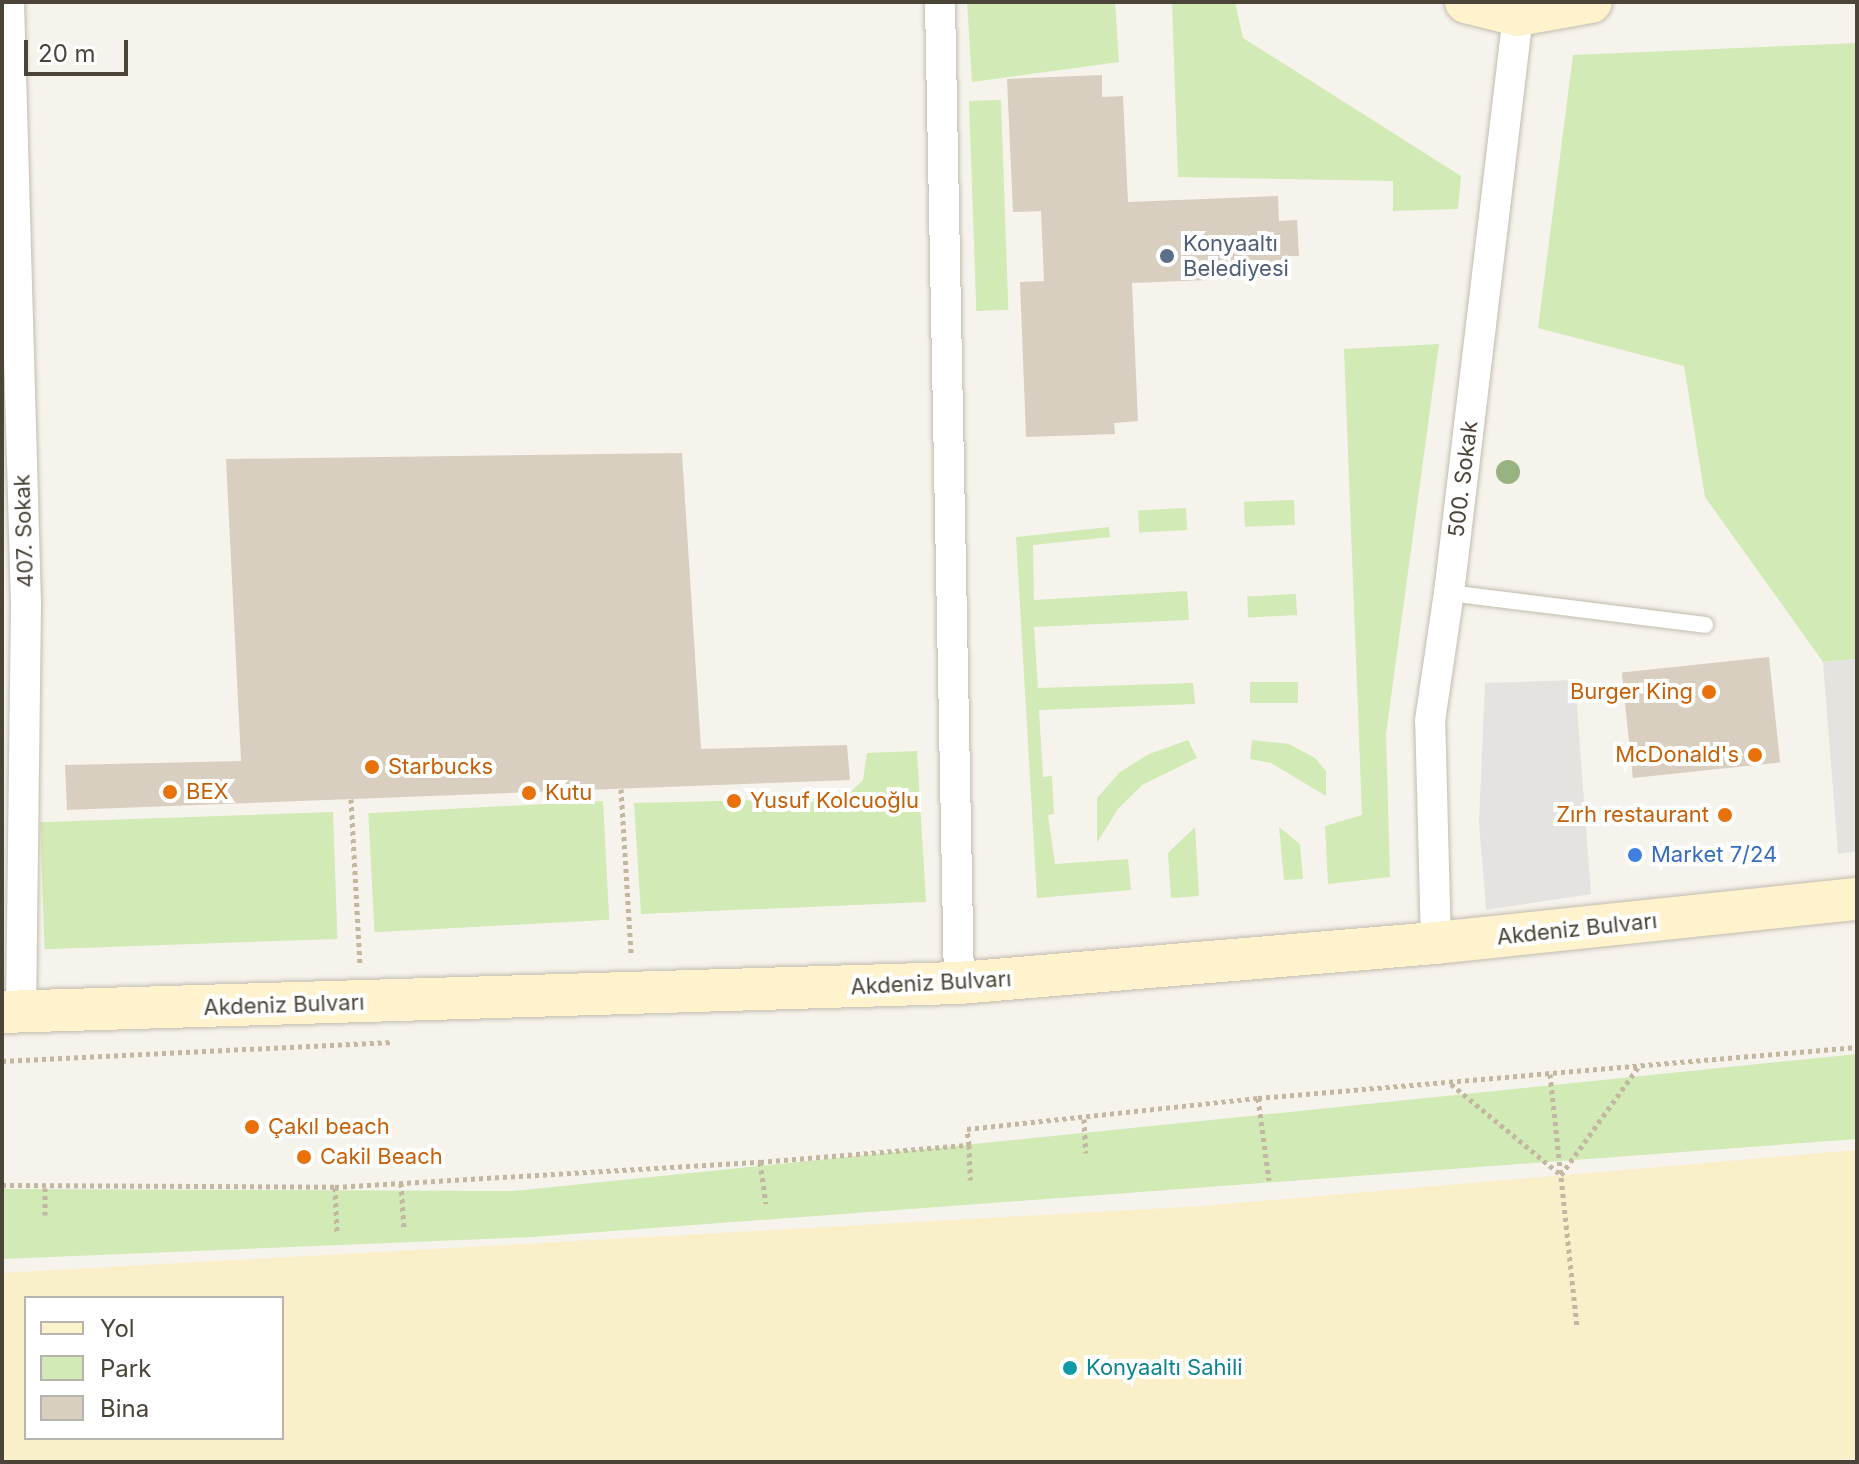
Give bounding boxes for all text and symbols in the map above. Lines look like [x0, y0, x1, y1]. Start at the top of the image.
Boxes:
scale bar [28, 24, 132, 74]
text: 20 m [38, 39, 96, 68]
place label: Konyaaltı Belediyesi [1183, 230, 1289, 282]
marker: Konyaaltı Belediyesi [1158, 247, 1176, 265]
street label: 500. Sokak [1443, 419, 1483, 539]
street label: 407. Sokak [9, 474, 39, 588]
place label: Burger King [1570, 679, 1693, 705]
marker: Burger King [1700, 683, 1718, 701]
place label: McDonald's [1615, 742, 1739, 768]
marker: McDonald's [1746, 746, 1764, 764]
place label: Starbucks [388, 754, 493, 780]
marker: Starbucks [363, 758, 381, 776]
place label: BEX [186, 779, 229, 805]
place label: Kutu [545, 780, 592, 806]
marker: BEX [161, 783, 179, 801]
marker: Kutu [520, 784, 538, 802]
place label: Yusuf Kolcuoğlu [750, 788, 919, 814]
marker: Yusuf Kolcuoğlu [725, 792, 743, 810]
place label: Zırh restaurant [1556, 802, 1709, 828]
marker: Zırh restaurant [1716, 806, 1734, 824]
place label: Market 7/24 [1651, 842, 1777, 868]
marker: Market 7/24 [1626, 846, 1644, 864]
street label: Akdeniz Bulvarı [1496, 907, 1658, 951]
street label: Akdeniz Bulvarı [850, 966, 1012, 1000]
street label: Akdeniz Bulvarı [203, 989, 365, 1021]
place label: Çakıl beach [268, 1114, 390, 1140]
marker: Çakıl beach [243, 1118, 261, 1136]
place label: Cakil Beach [320, 1144, 443, 1170]
marker: Cakil Beach [295, 1148, 313, 1166]
legend [24, 1296, 284, 1440]
text: Yol [100, 1314, 135, 1343]
text: Park [100, 1354, 151, 1383]
place label: Konyaaltı Sahili [1086, 1355, 1243, 1381]
marker: Konyaaltı Sahili [1061, 1359, 1079, 1377]
text: Bina [100, 1394, 149, 1423]

